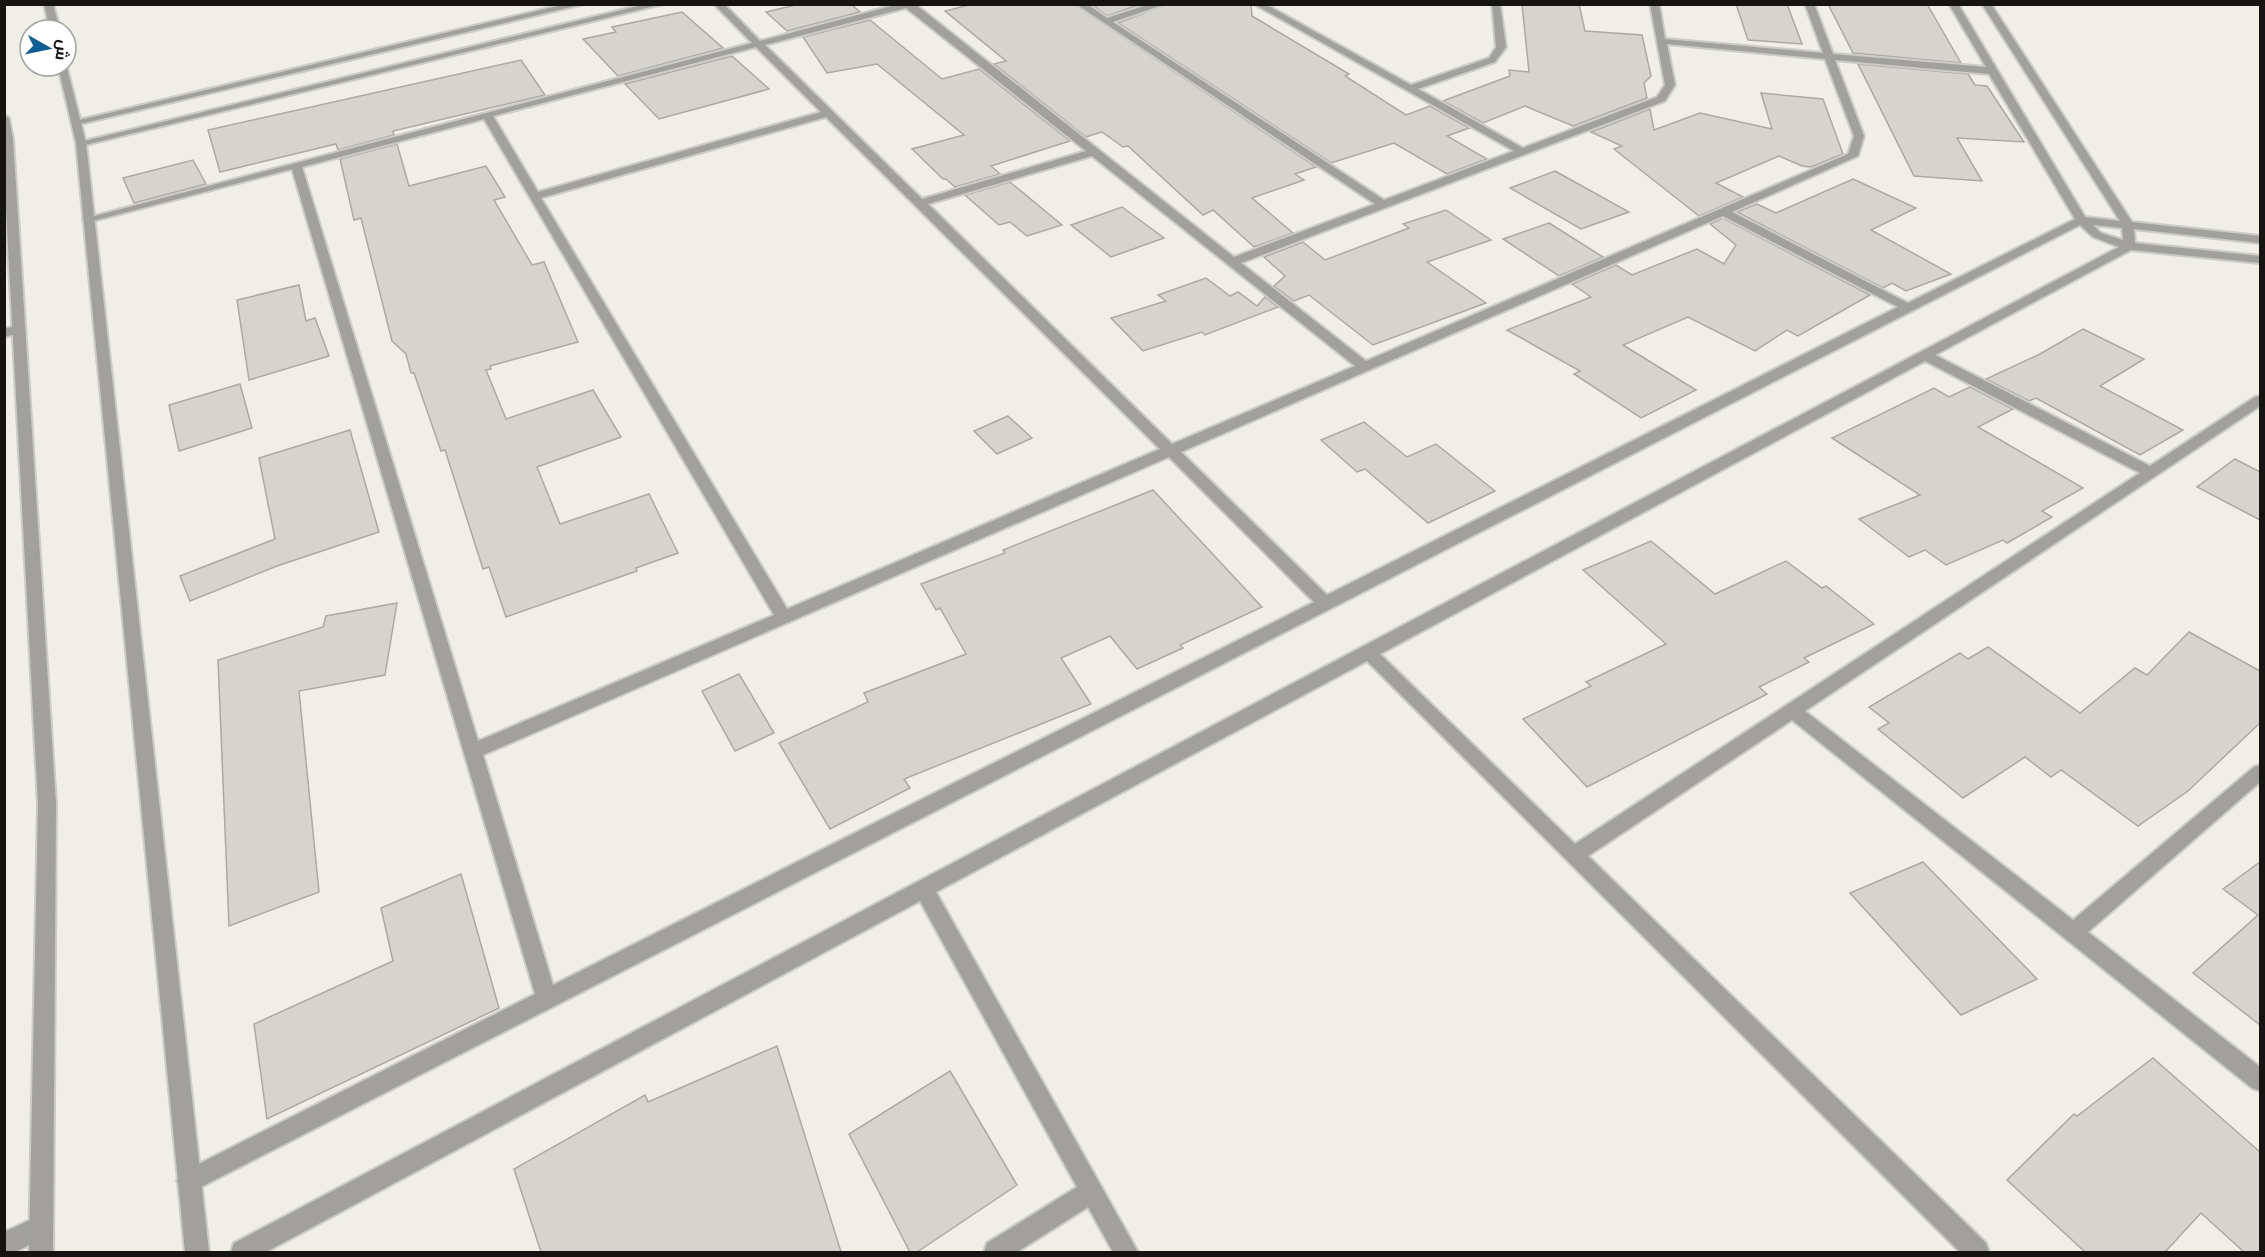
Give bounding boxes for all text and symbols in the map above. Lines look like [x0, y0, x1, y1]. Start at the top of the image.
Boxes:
north arrow [18, 18, 78, 78]
text: ش [50, 38, 77, 63]

